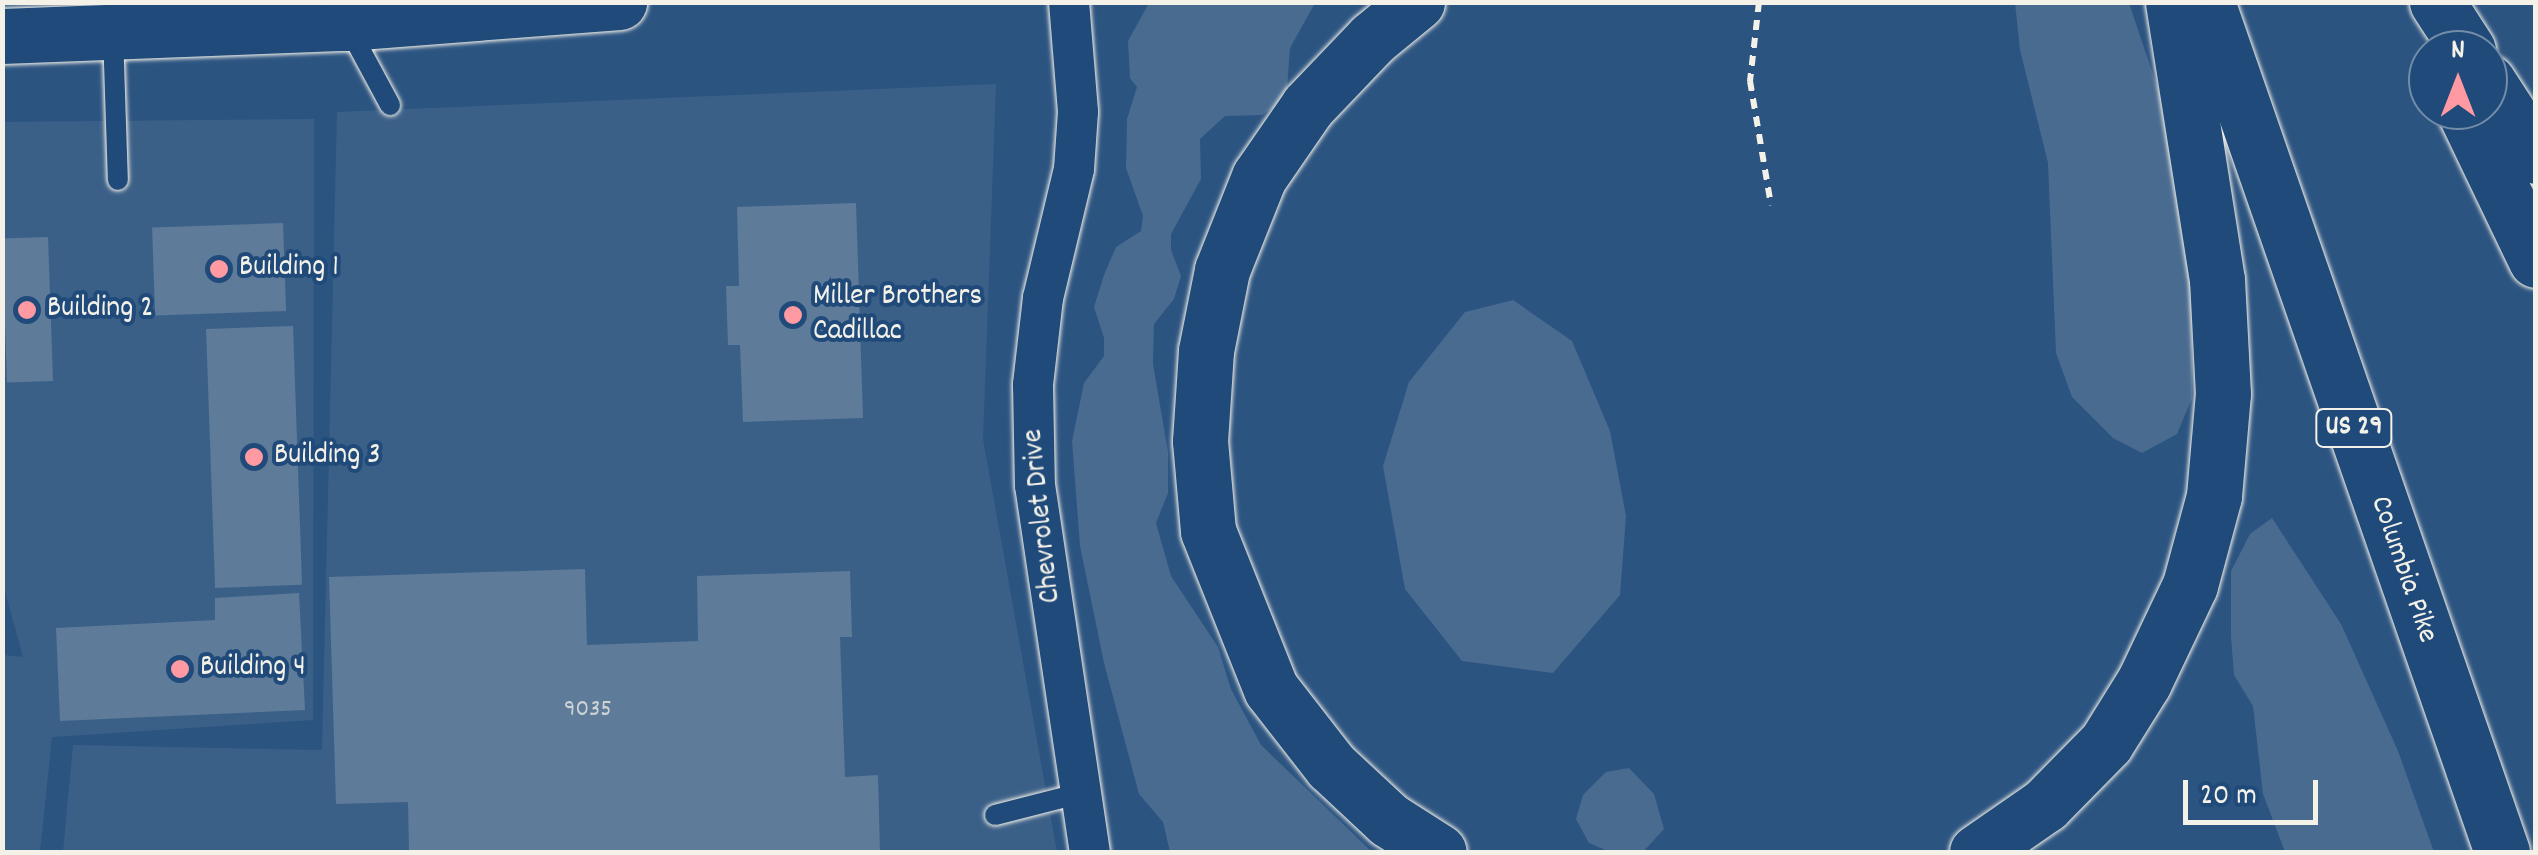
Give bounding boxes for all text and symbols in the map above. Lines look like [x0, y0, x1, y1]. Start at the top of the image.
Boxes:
north arrow [2408, 30, 2508, 130]
text: N [2451, 32, 2465, 72]
place label: Building 1 [239, 251, 339, 287]
marker: Building 1 [208, 258, 230, 280]
place label: Miller Brothers Cadillac [813, 280, 982, 350]
place label: Building 2 [47, 292, 153, 328]
marker: Building 2 [16, 299, 38, 321]
marker: Miller Brothers Cadillac [782, 304, 804, 326]
road number: US 29 [2314, 405, 2394, 451]
street label: Chevrolet Drive [1017, 427, 1071, 605]
place label: Building 3 [274, 439, 381, 475]
marker: Building 3 [243, 446, 265, 468]
street label: Columbia Pike [2360, 492, 2444, 648]
place label: Building 4 [200, 651, 306, 687]
marker: Building 4 [169, 658, 191, 680]
house number: 9035 [564, 695, 612, 725]
scale bar [2188, 760, 2323, 822]
text: 20 m [2200, 776, 2257, 819]

